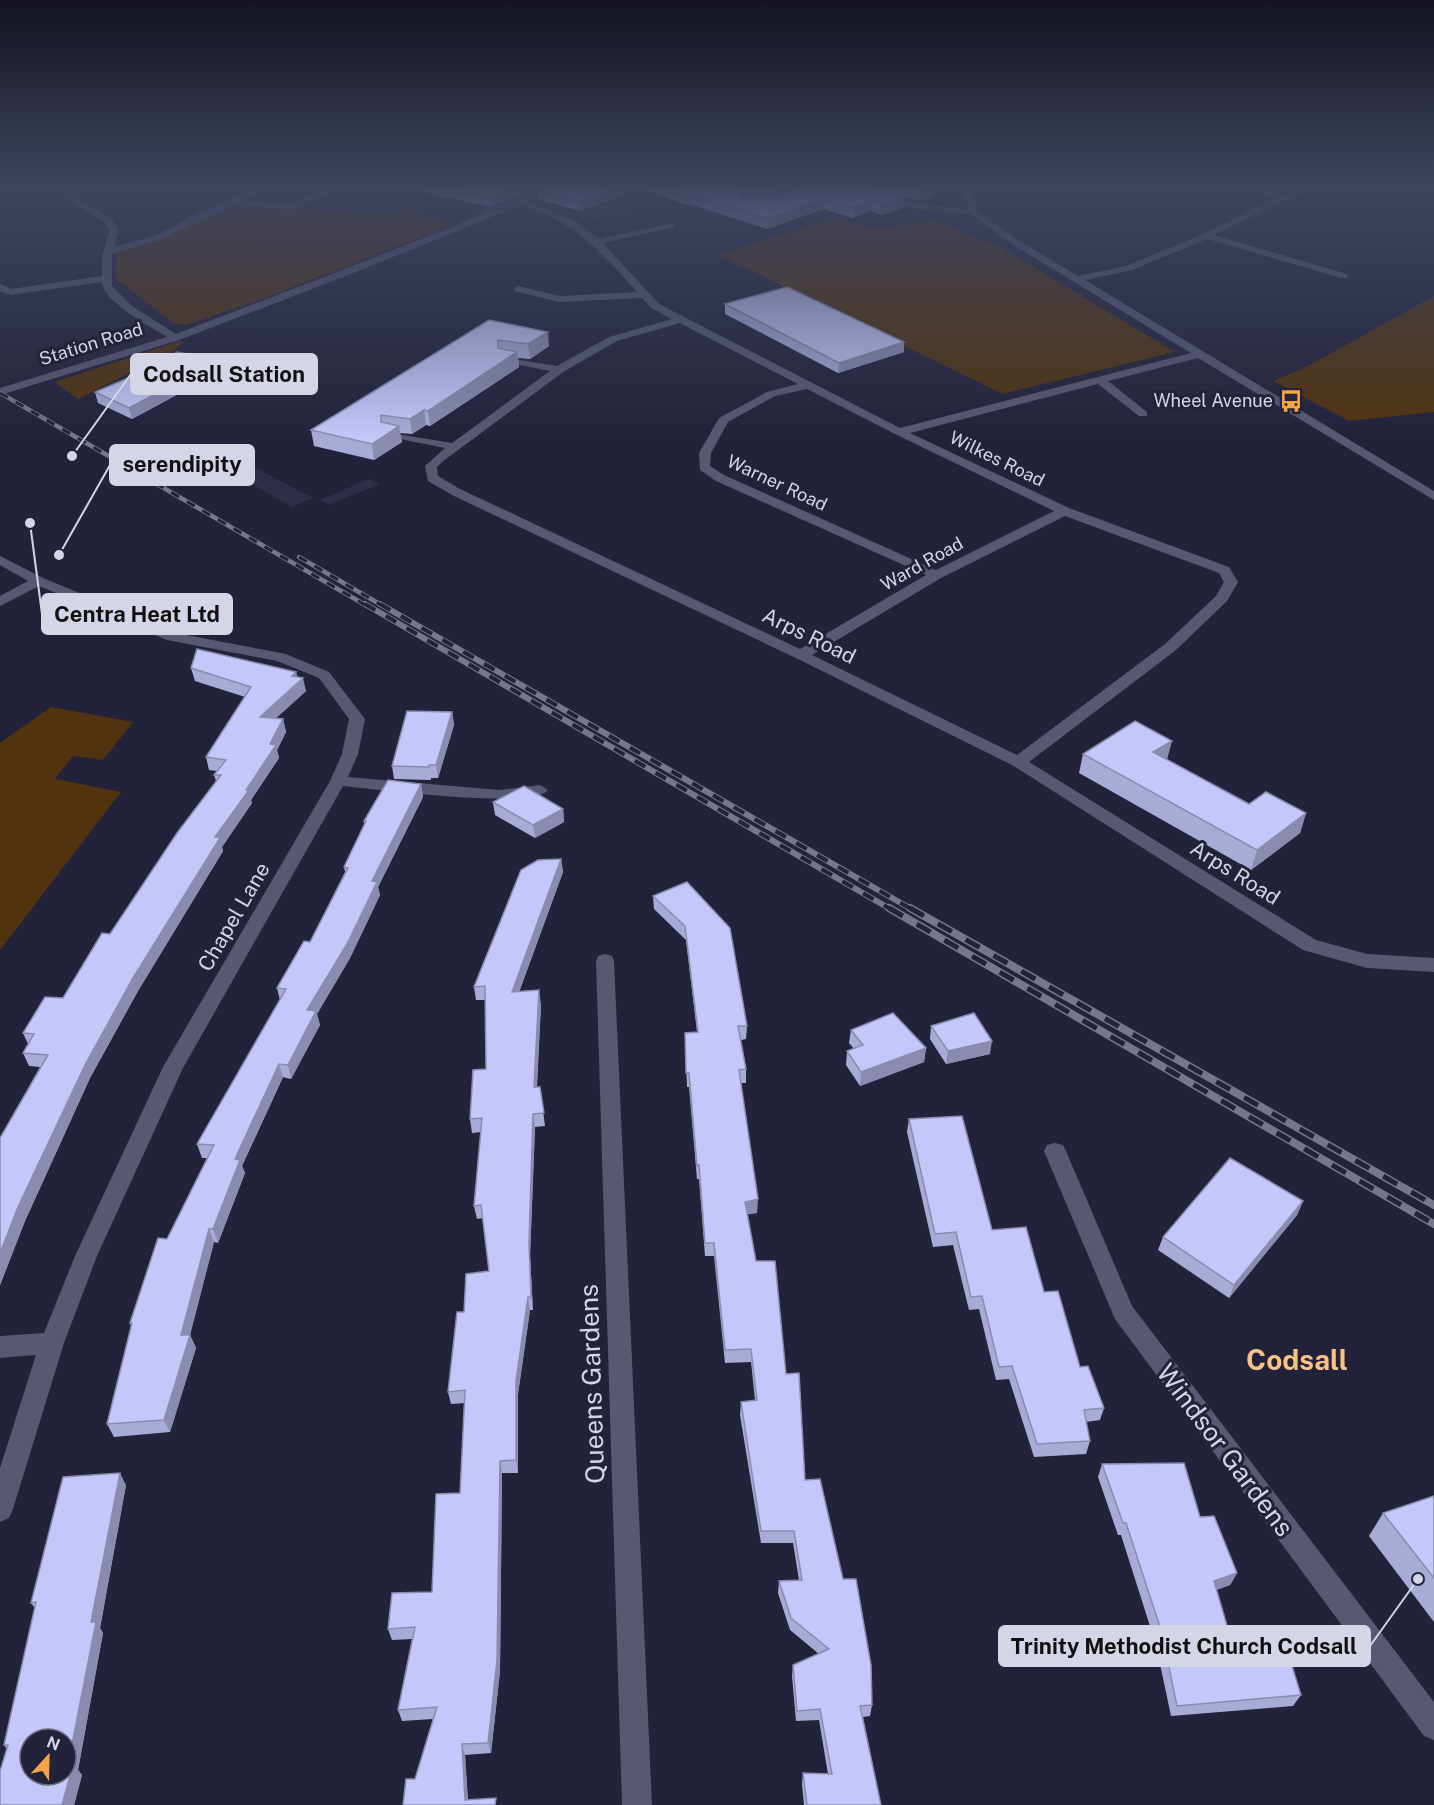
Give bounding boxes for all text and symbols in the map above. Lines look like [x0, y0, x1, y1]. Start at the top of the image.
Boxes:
street label: Station Road [37, 318, 145, 369]
callout: Codsall Station [131, 354, 317, 394]
text: Codsall Station [143, 361, 305, 387]
bus stop icon: Wheel Avenue [1278, 388, 1304, 414]
place label: Wheel Avenue [1153, 390, 1273, 411]
street label: Wilkes Road [946, 427, 1048, 491]
callout: serendipity [110, 445, 254, 485]
street label: Warner Road [724, 450, 831, 515]
text: serendipity [122, 451, 242, 477]
street label: Ward Road [877, 532, 967, 595]
callout: Centra Heat Ltd [42, 594, 232, 634]
text: Centra Heat Ltd [54, 601, 220, 627]
street label: Arps Road [758, 602, 860, 669]
street label: Arps Road [1186, 835, 1285, 910]
street label: Chapel Lane [192, 858, 275, 976]
street label: Queens Gardens [573, 1284, 610, 1484]
district label: Codsall [1246, 1343, 1348, 1376]
street label: Windsor Gardens [1150, 1357, 1300, 1542]
callout: Trinity Methodist Church Codsall [999, 1626, 1370, 1666]
text: Trinity Methodist Church Codsall [1011, 1633, 1357, 1659]
north arrow [18, 1727, 78, 1787]
text: N [44, 1732, 63, 1755]

